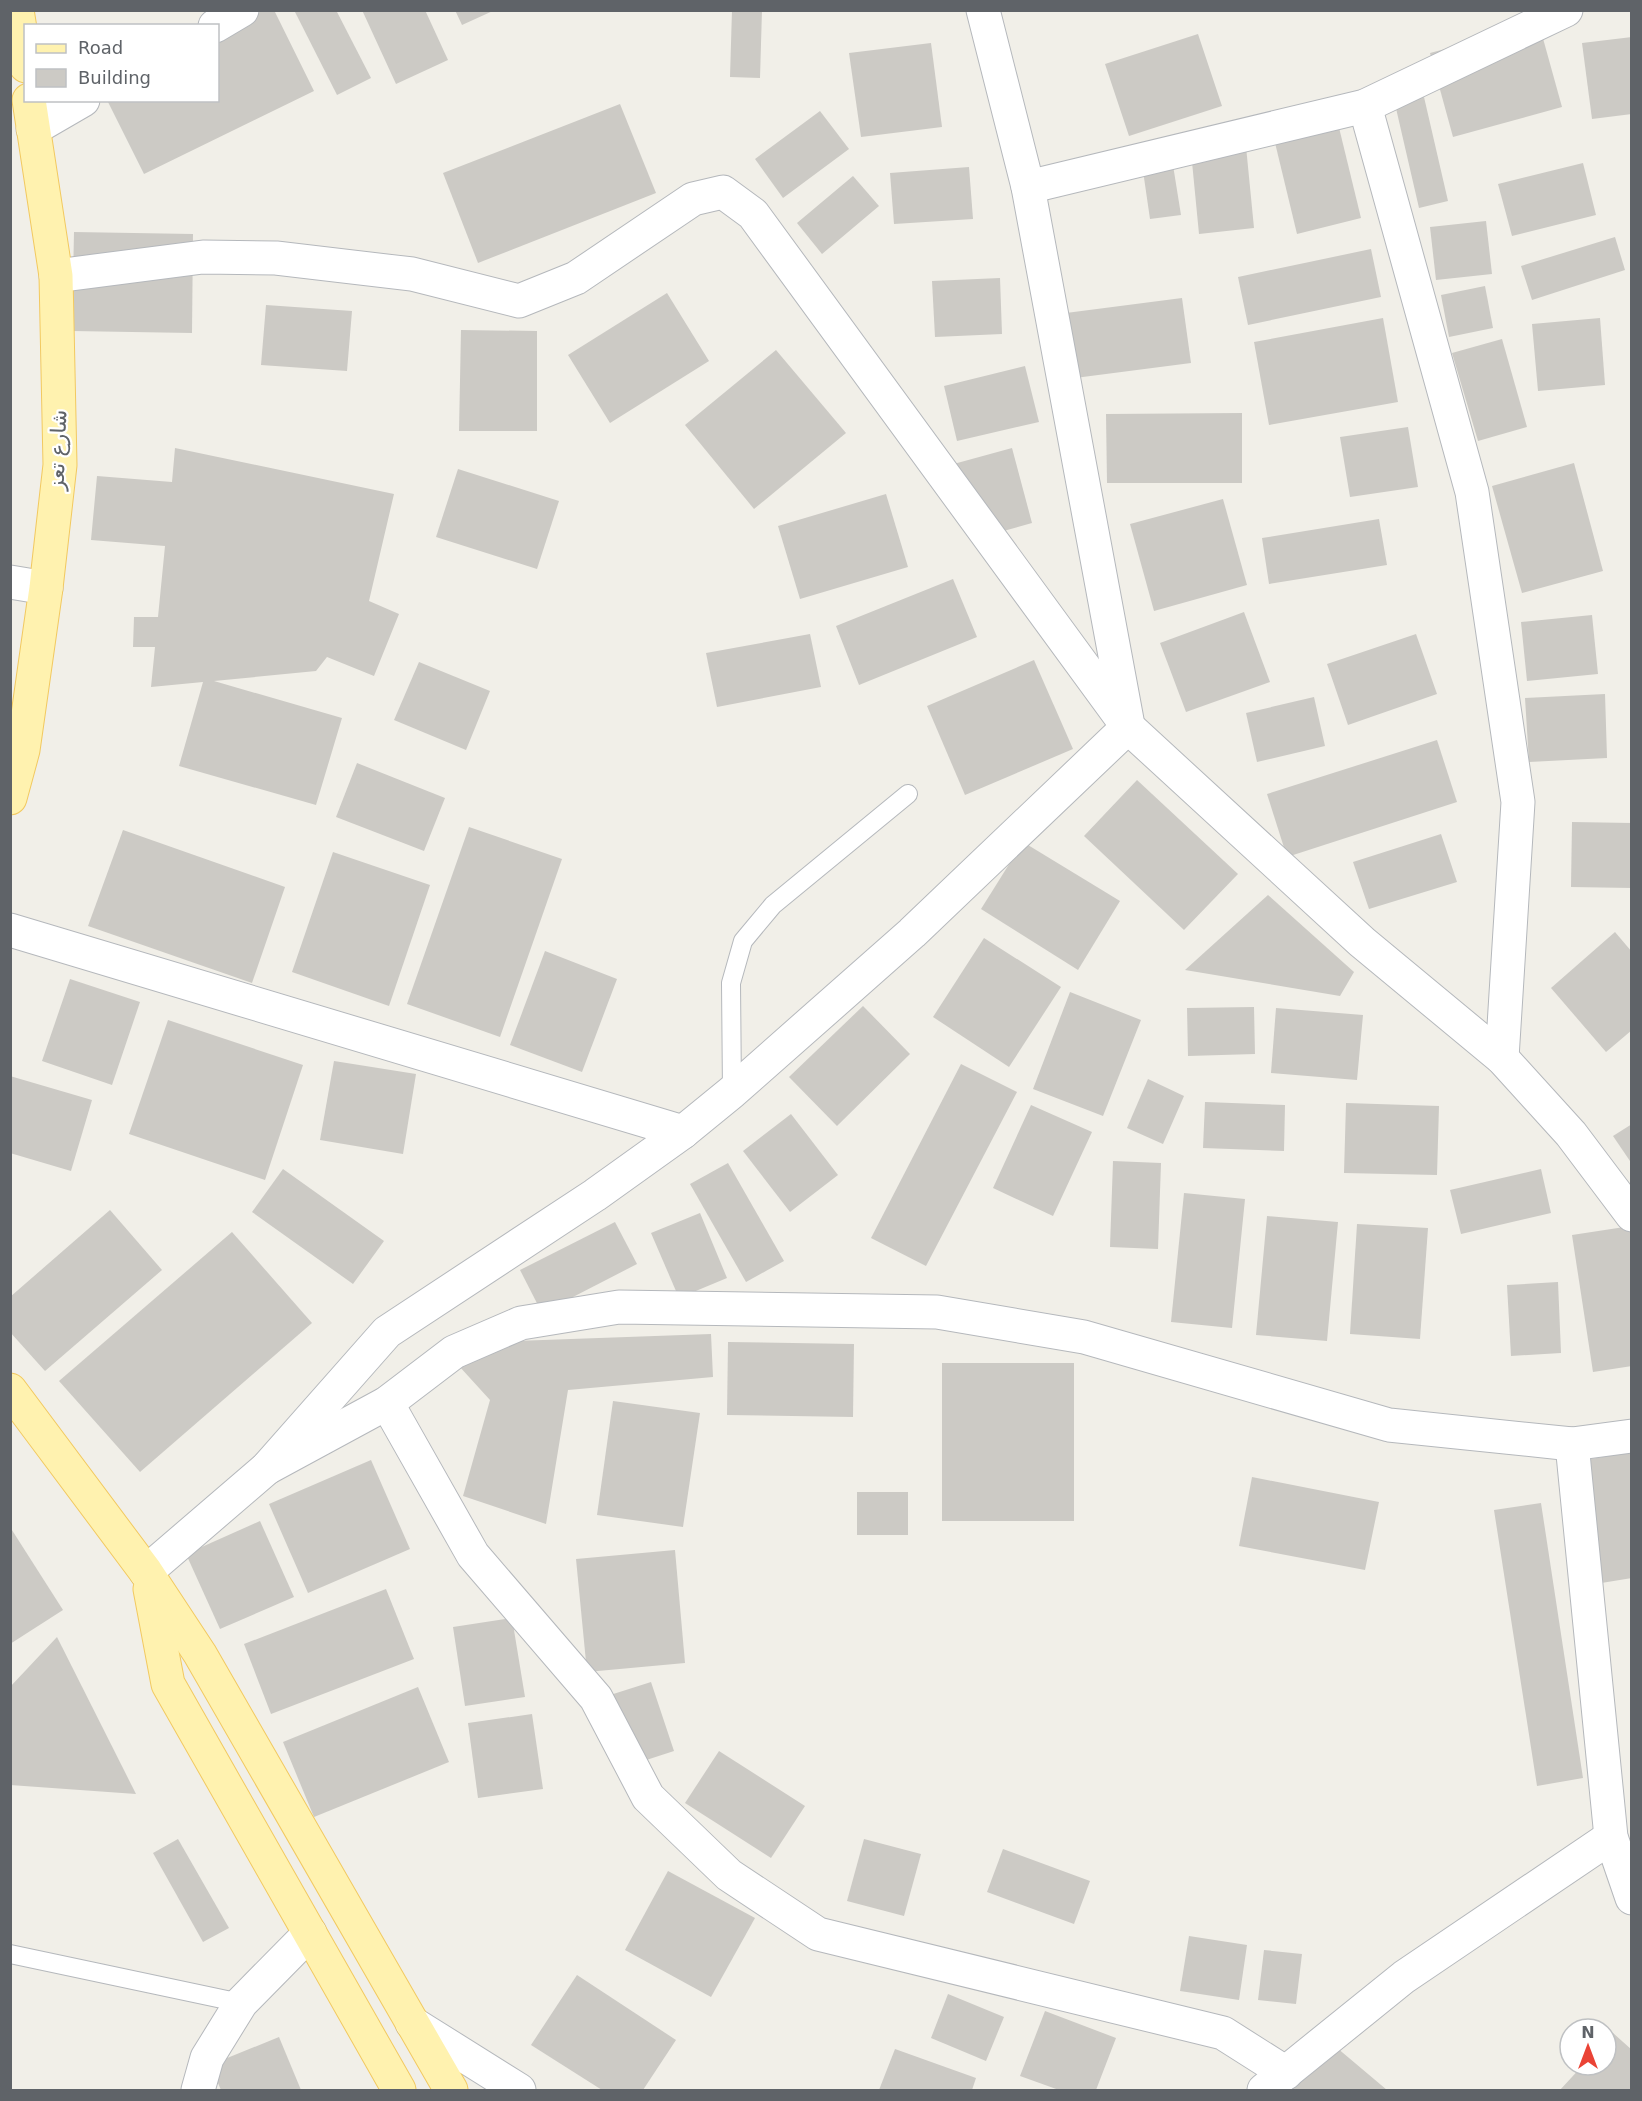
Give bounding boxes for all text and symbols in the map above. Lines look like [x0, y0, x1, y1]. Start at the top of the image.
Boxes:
legend [24, 24, 219, 102]
text: Road [78, 37, 123, 58]
text: Building [78, 67, 151, 88]
street label: شارع تعز [45, 409, 71, 492]
north arrow [1558, 2017, 1618, 2077]
text: N [1581, 2023, 1595, 2042]

